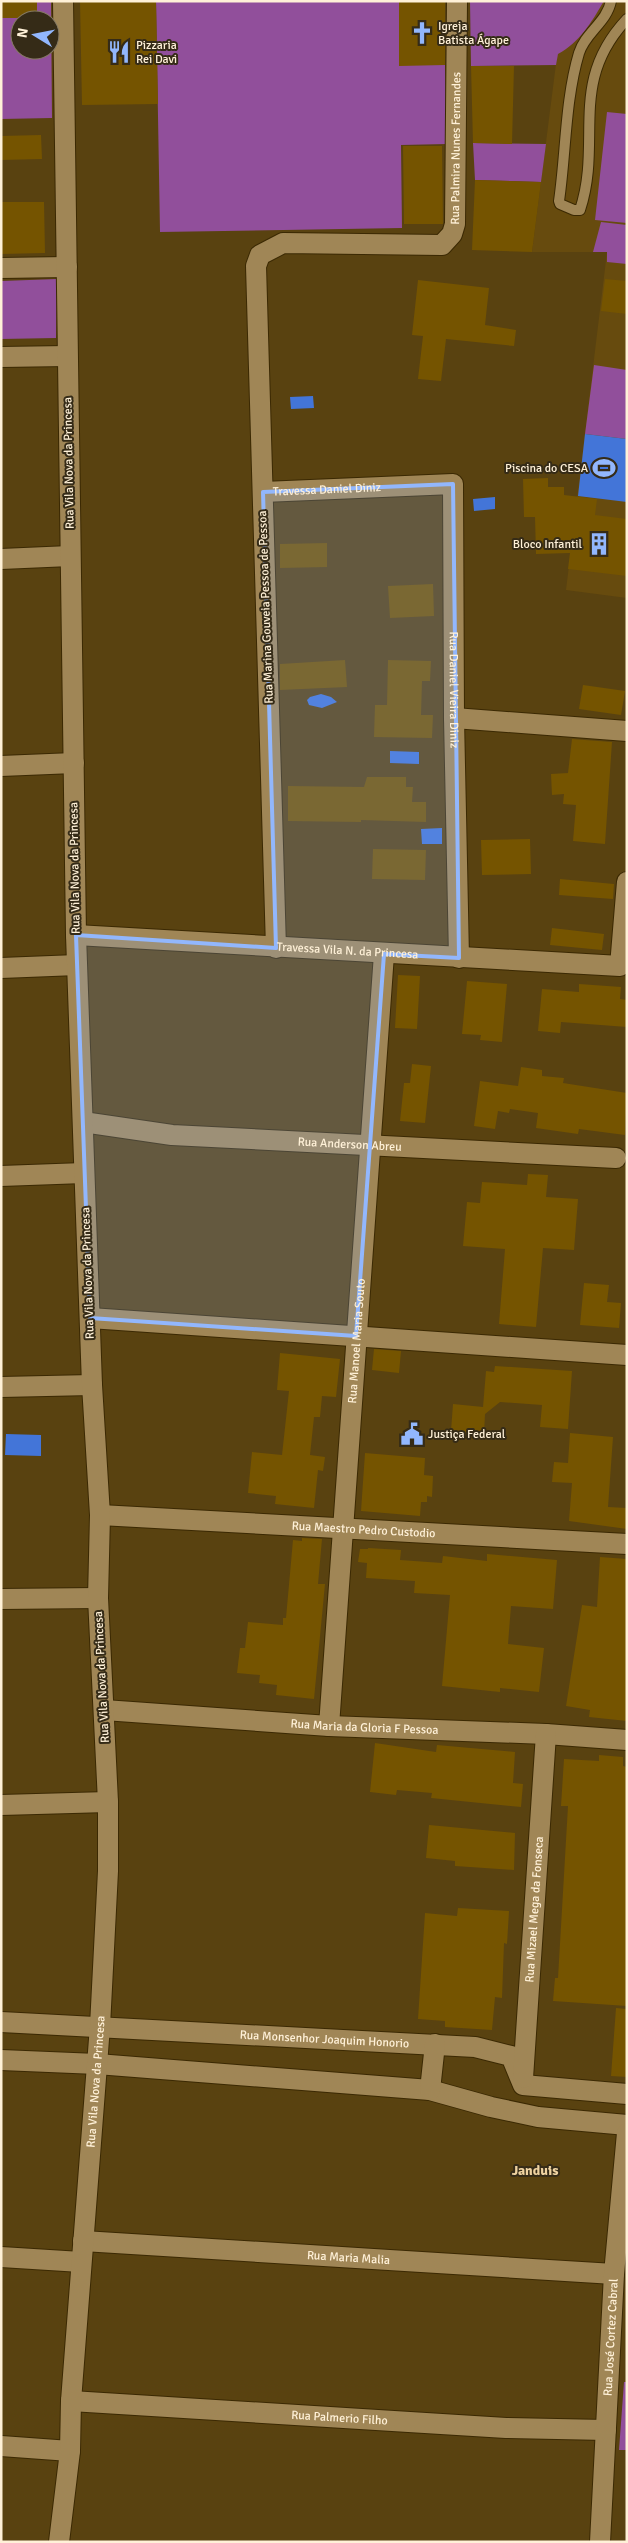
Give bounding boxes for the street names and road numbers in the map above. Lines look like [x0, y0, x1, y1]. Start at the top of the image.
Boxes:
street label: Rua Palmira Nunes Fernandes [447, 72, 464, 225]
street label: Rua Vila Nova da Princesa [60, 397, 78, 529]
street label: Travessa Daniel Diniz [273, 480, 381, 499]
street label: Rua Marina Gouveia Pessoa de Pessoa [255, 510, 277, 704]
street label: Rua Daniel Vieira Diniz [446, 631, 462, 748]
street label: Rua Vila Nova da Princesa [66, 802, 84, 934]
street label: Travessa Vila N. da Princesa [276, 939, 419, 962]
street label: Rua Anderson Abreu [297, 1134, 402, 1154]
street label: Rua Vila Nova da Princesa [78, 1207, 98, 1339]
street label: Rua Manoel Maria Souto [344, 1278, 368, 1404]
street label: Rua Maestro Pedro Custodio [291, 1518, 436, 1541]
street label: Rua Vila Nova da Princesa [91, 1611, 113, 1743]
street label: Rua Maria da Gloria F Pessoa [290, 1716, 439, 1738]
street label: Rua Mizael Mega da Fonseca [522, 1836, 547, 1983]
street label: Rua Vila Nova da Princesa [83, 2015, 108, 2148]
street label: Rua Monsenhor Joaquim Honorio [239, 2027, 410, 2051]
street label: Rua Maria Malia [306, 2247, 391, 2268]
street label: Rua José Cortez Cabral [600, 2278, 621, 2396]
street label: Rua Palmerio Filho [291, 2407, 388, 2428]

